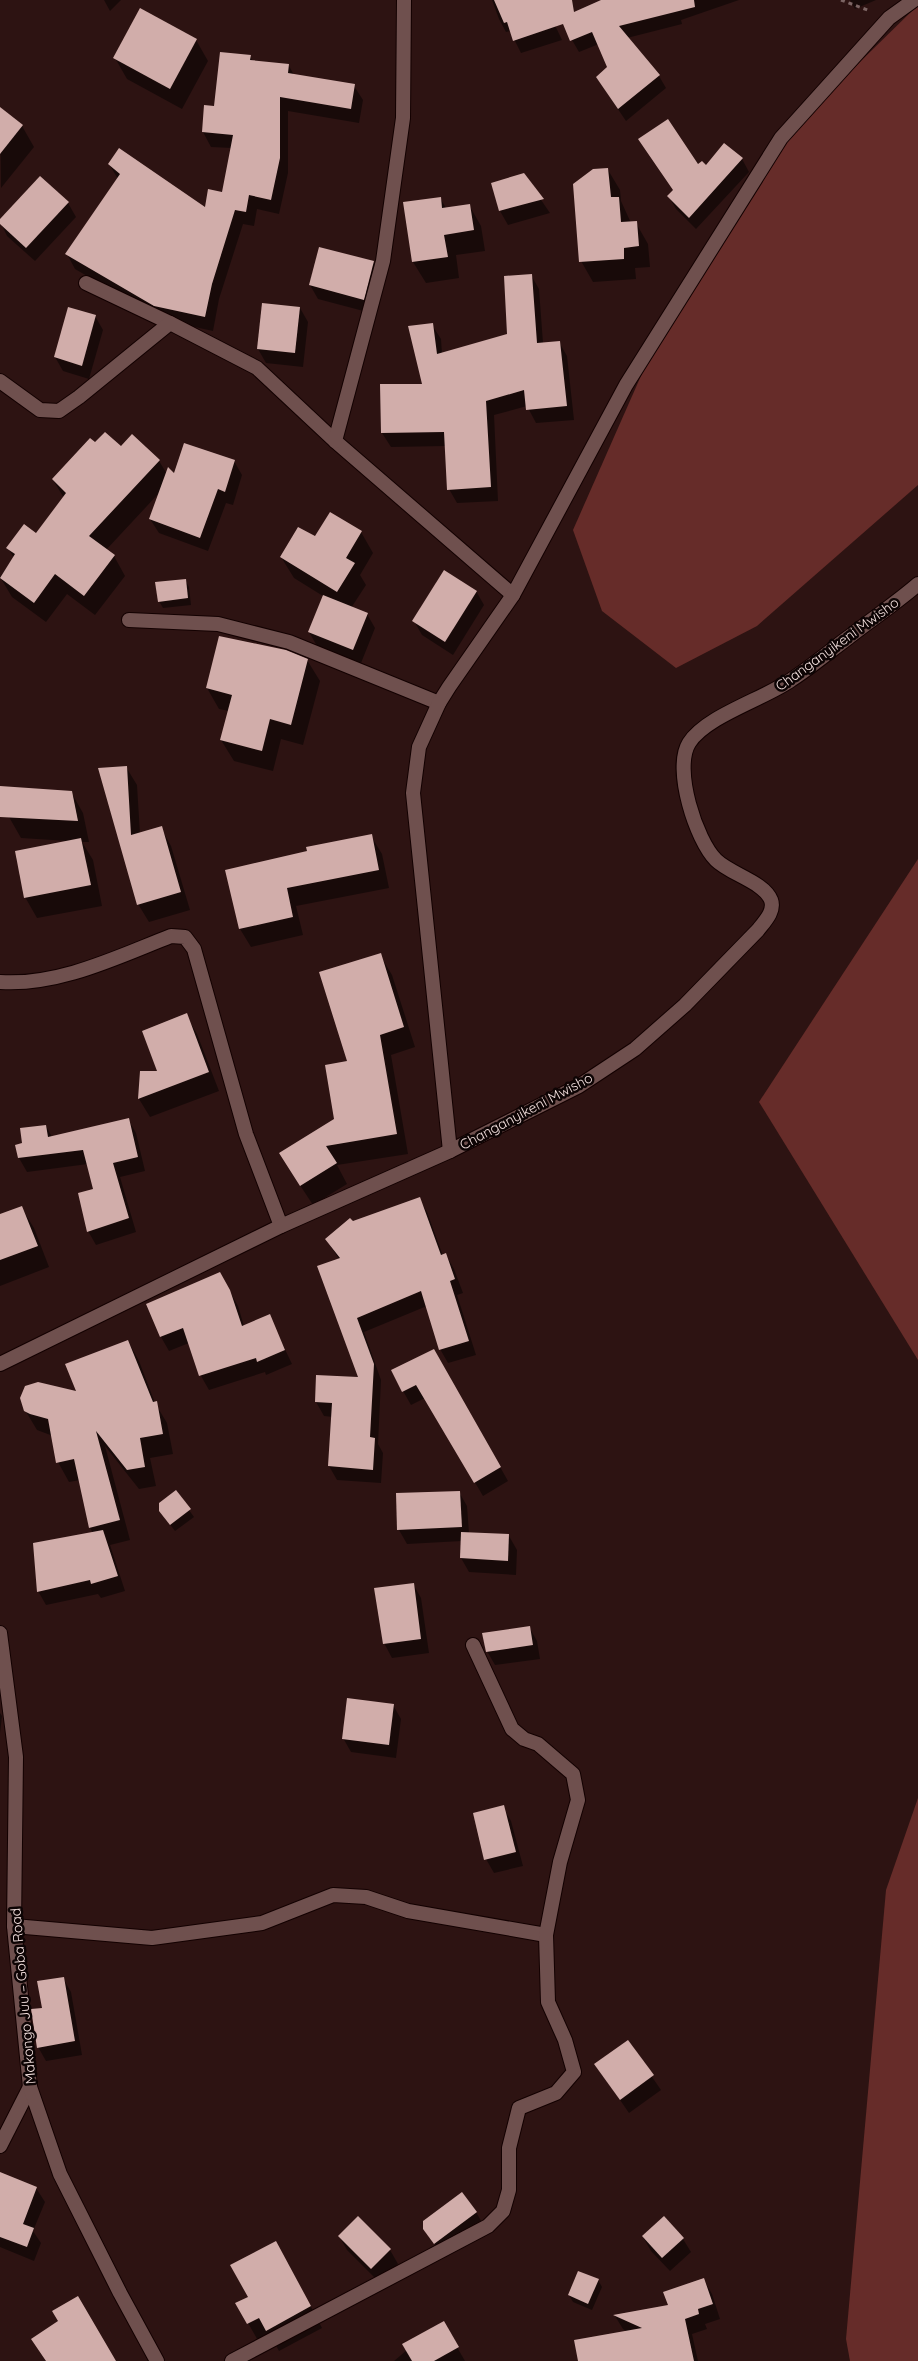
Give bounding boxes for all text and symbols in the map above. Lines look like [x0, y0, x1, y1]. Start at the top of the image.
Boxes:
street label: Changanyikeni Mwisho [772, 593, 902, 695]
street label: Changanyikeni Mwisho [456, 1068, 596, 1154]
street label: Makongo Juu – Goba Road [6, 1907, 40, 2085]

